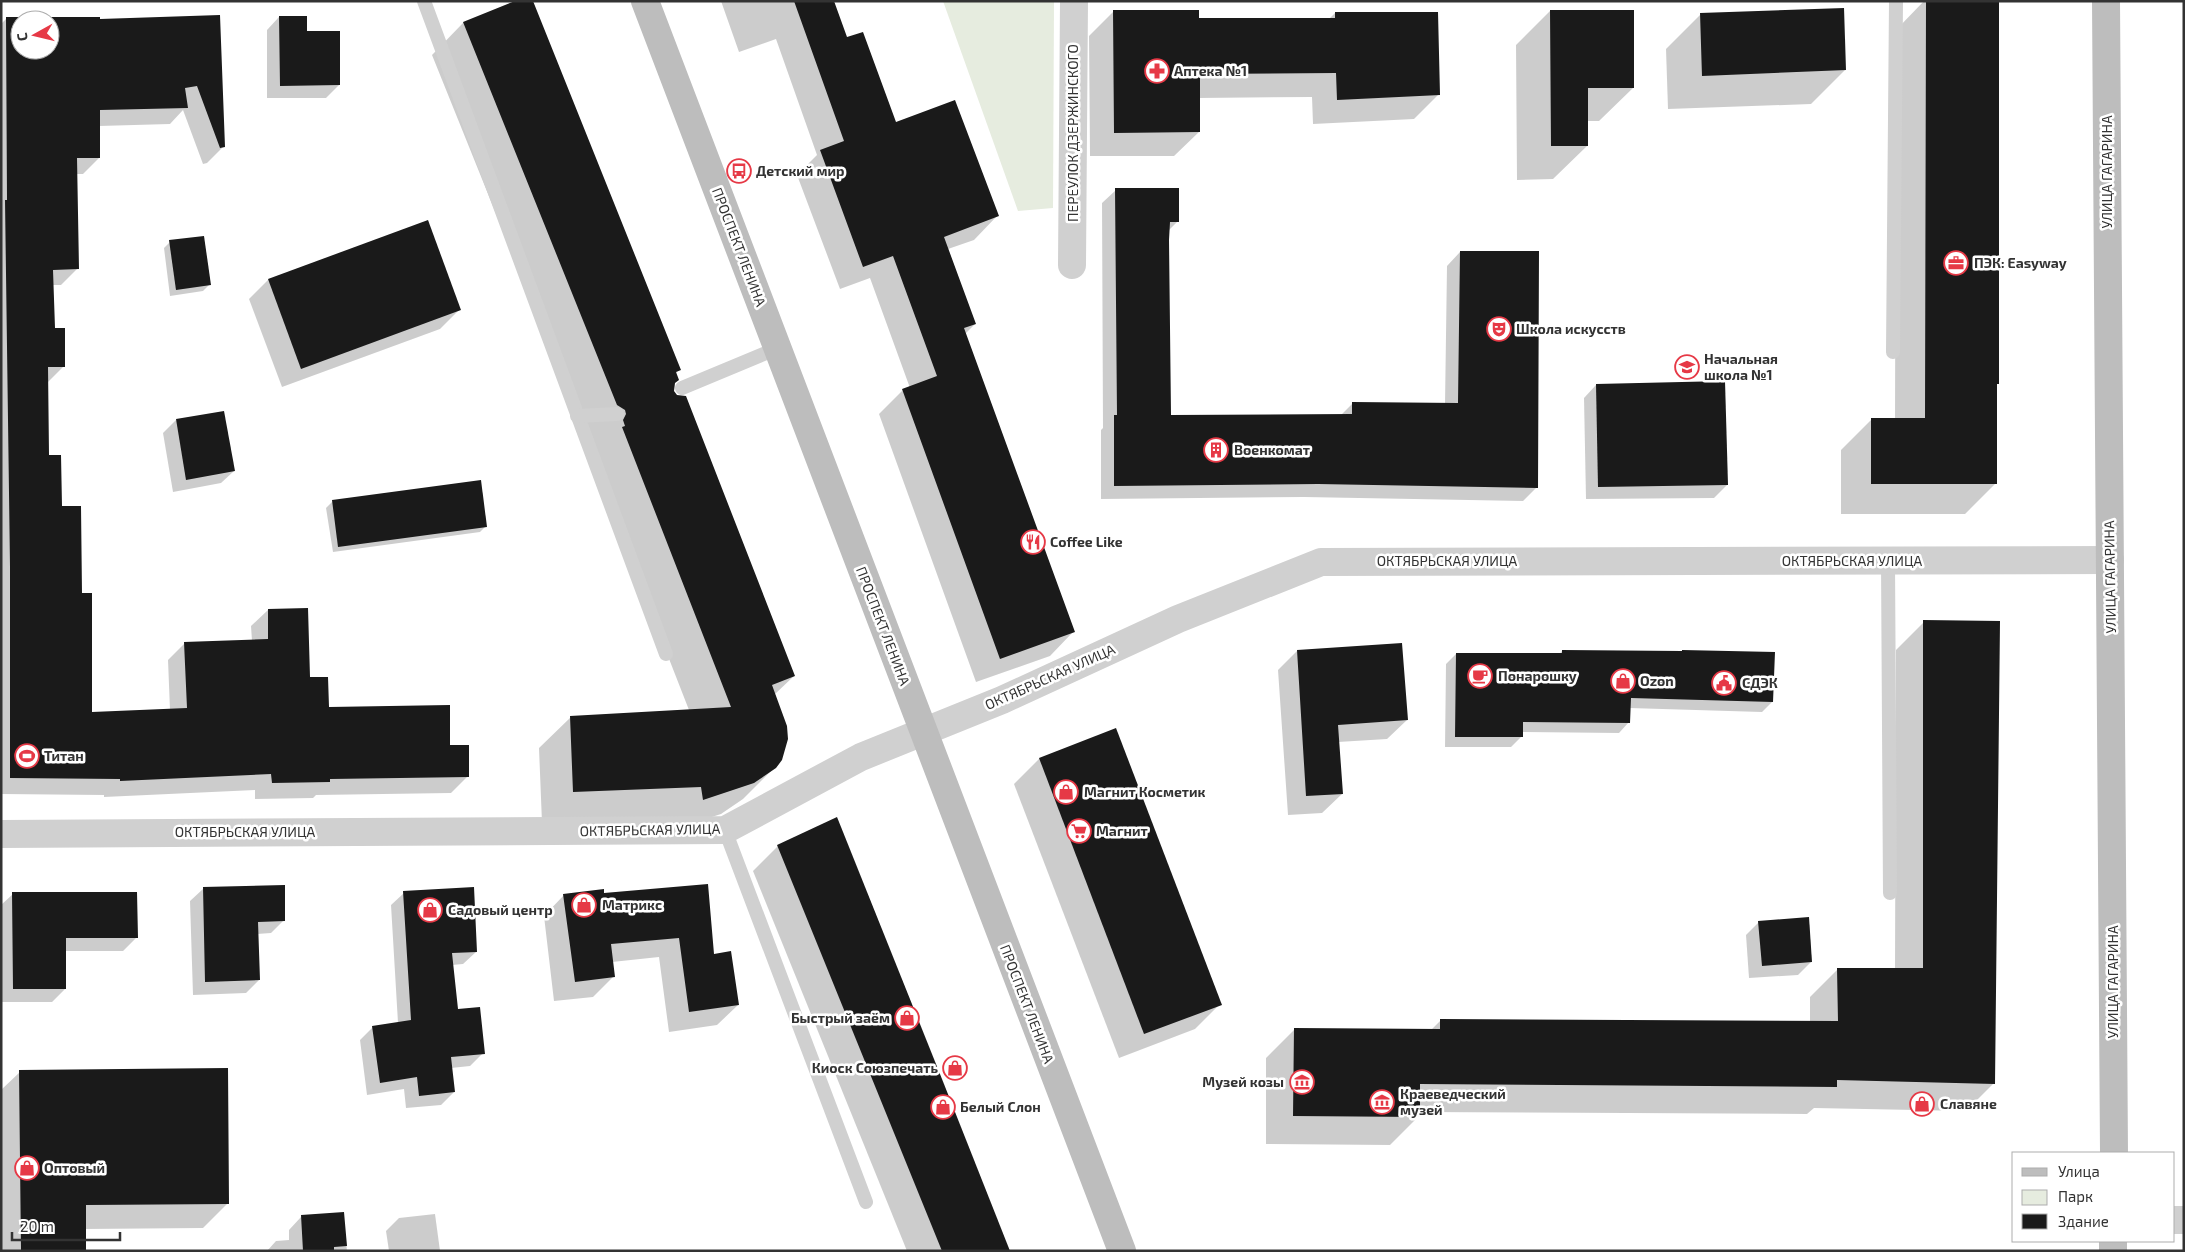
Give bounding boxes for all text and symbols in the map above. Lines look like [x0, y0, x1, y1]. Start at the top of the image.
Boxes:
north arrow [10, 10, 60, 60]
text: С [13, 32, 31, 42]
street label: ПЕРЕУЛОК ДЗЕРЖИНСКОГО [1064, 44, 1081, 222]
pharmacy icon: Аптека №1 [1144, 58, 1170, 84]
place label: Аптека №1 [1174, 62, 1247, 79]
street label: УЛИЦА ГАГАРИНА [2098, 115, 2115, 229]
bus stop icon: Детский мир [726, 158, 752, 184]
place label: Детский мир [756, 162, 844, 179]
street label: ПРОСПЕКТ ЛЕНИНА [709, 185, 770, 309]
office icon: ПЭК: Easyway [1943, 250, 1969, 276]
place label: ПЭК: Easyway [1974, 254, 2067, 271]
theatre icon: Школа искусств [1486, 316, 1512, 342]
place label: Школа искусств [1516, 320, 1626, 337]
place label: Начальная школа №1 [1704, 350, 1778, 383]
school or university icon: Начальная школа №1 [1674, 354, 1700, 380]
building icon: Военкомат [1203, 437, 1229, 463]
place label: Военкомат [1234, 441, 1310, 458]
street label: УЛИЦА ГАГАРИНА [2100, 520, 2119, 634]
restaurant icon: Coffee Like [1020, 529, 1046, 555]
place label: Coffee Like [1050, 533, 1123, 550]
street label: ОКТЯБРЬСКАЯ УЛИЦА [1377, 552, 1518, 569]
street label: ОКТЯБРЬСКАЯ УЛИЦА [1782, 552, 1923, 569]
street label: ПРОСПЕКТ ЛЕНИНА [853, 564, 914, 688]
street label: ОКТЯБРЬСКАЯ УЛИЦА [982, 640, 1118, 713]
cafe icon: Понарошку [1467, 663, 1493, 689]
place label: Понарошку [1498, 667, 1577, 684]
shop icon: Ozon [1610, 668, 1636, 694]
public building icon: СДЭК [1711, 670, 1737, 696]
place label: Ozon [1640, 672, 1674, 689]
place label: СДЭК [1742, 674, 1778, 691]
sports icon: Титан [14, 743, 40, 769]
place label: Титан [44, 747, 84, 764]
shop icon: Магнит Косметик [1053, 779, 1079, 805]
place label: Магнит Косметик [1084, 783, 1205, 800]
supermarket icon: Магнит [1066, 818, 1092, 844]
street label: ОКТЯБРЬСКАЯ УЛИЦА [580, 820, 721, 839]
place label: Магнит [1096, 822, 1148, 839]
street label: ОКТЯБРЬСКАЯ УЛИЦА [175, 823, 316, 840]
shop icon: Матрикс [571, 892, 597, 918]
place label: Матрикс [602, 896, 662, 913]
shop icon: Садовый центр [417, 897, 443, 923]
place label: Садовый центр [448, 901, 553, 918]
street label: УЛИЦА ГАГАРИНА [2104, 925, 2121, 1039]
street label: ПРОСПЕКТ ЛЕНИНА [997, 942, 1058, 1066]
shop icon: Быстрый заём [894, 1005, 920, 1031]
place label: Быстрый заём [791, 1009, 890, 1026]
shop icon: Киоск Союзпечать [942, 1055, 968, 1081]
place label: Киоск Союзпечать [812, 1059, 938, 1076]
museum icon: Музей козы [1289, 1069, 1315, 1095]
place label: Музей козы [1202, 1073, 1284, 1090]
place label: Краеведческий музей [1400, 1085, 1506, 1118]
museum icon: Краеведческий музей [1369, 1089, 1395, 1115]
shop icon: Славяне [1909, 1091, 1935, 1117]
shop icon: Белый Слон [930, 1094, 956, 1120]
place label: Славяне [1940, 1095, 1997, 1112]
place label: Белый Слон [960, 1098, 1041, 1115]
legend [2012, 1152, 2175, 1242]
shop icon: Оптовый [14, 1155, 40, 1181]
place label: Оптовый [44, 1159, 105, 1176]
text: Улица [2058, 1162, 2100, 1180]
text: Парк [2058, 1187, 2093, 1205]
scale bar [12, 1210, 120, 1242]
text: Здание [2058, 1212, 2109, 1230]
text: 20 m [20, 1217, 54, 1235]

